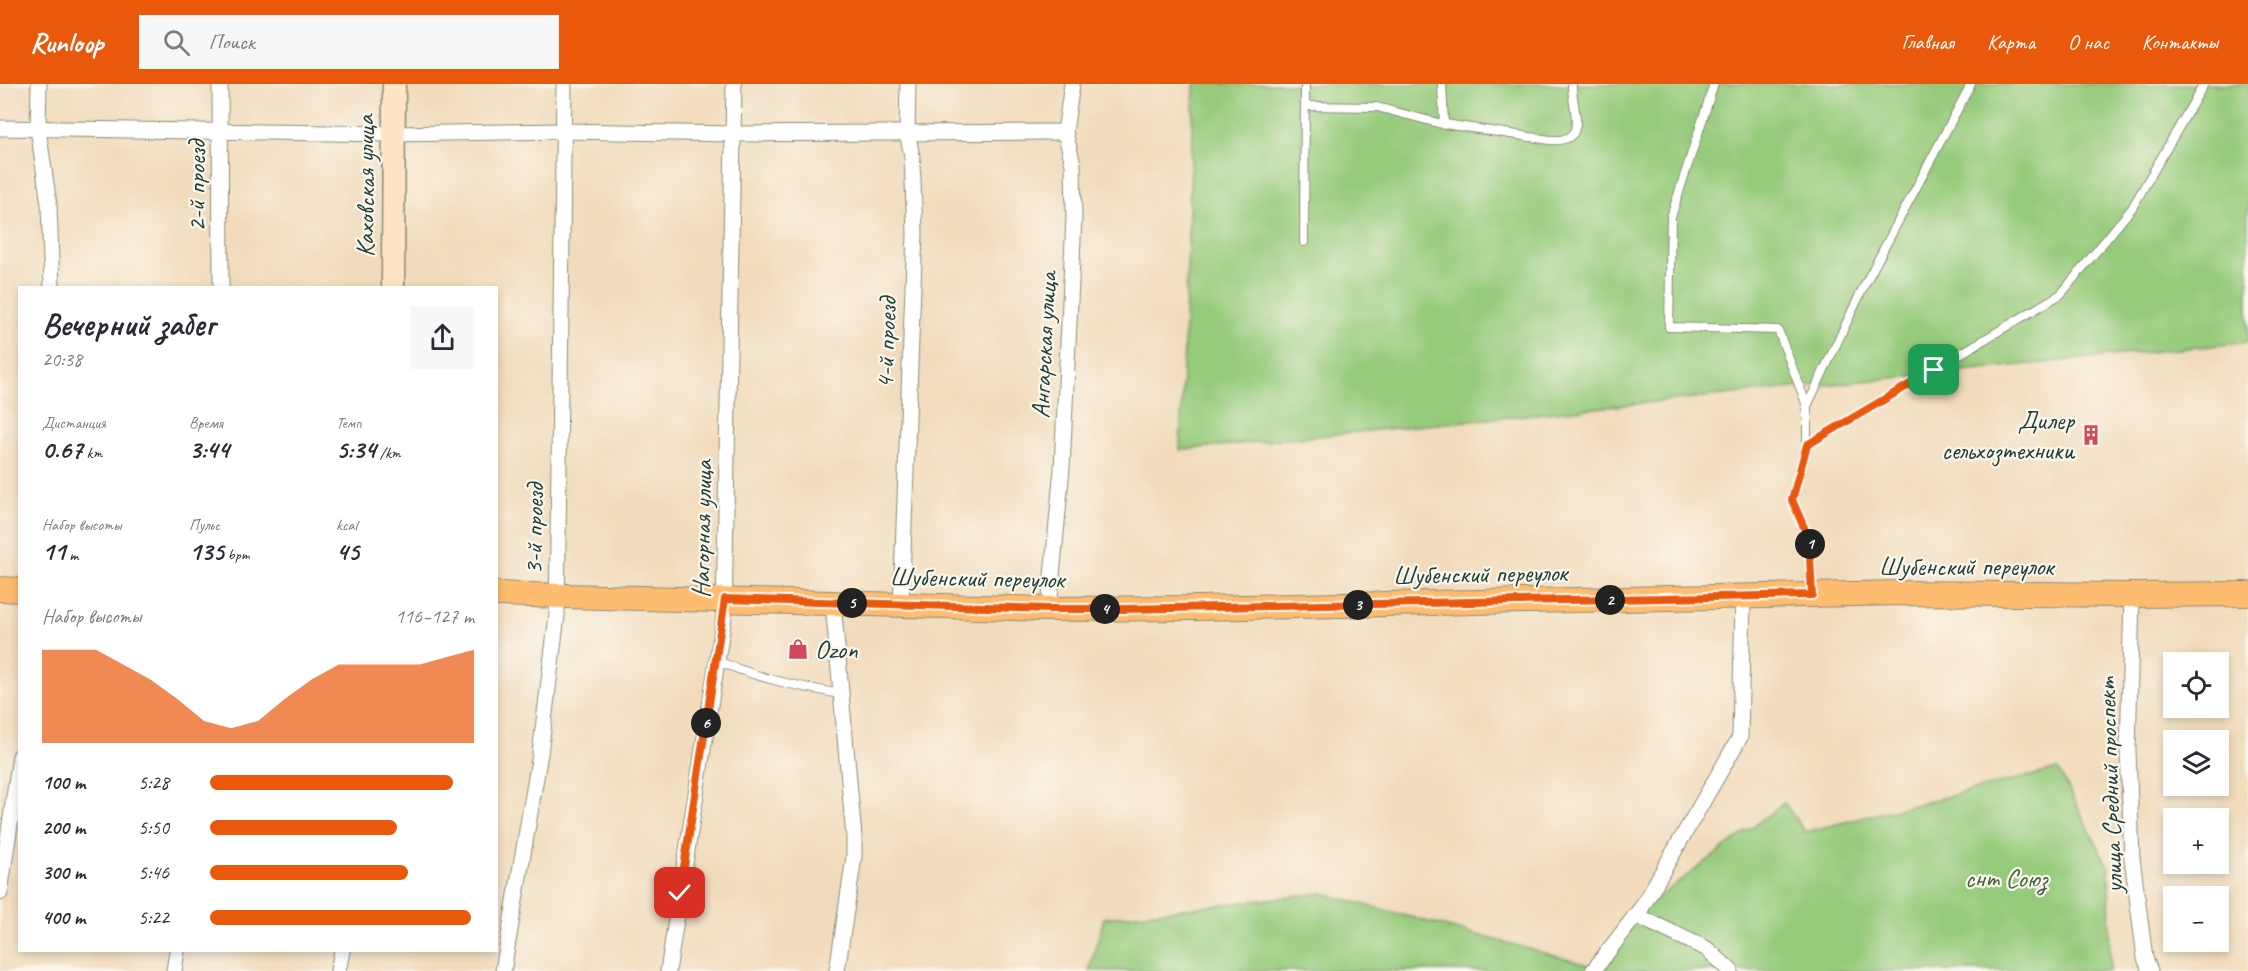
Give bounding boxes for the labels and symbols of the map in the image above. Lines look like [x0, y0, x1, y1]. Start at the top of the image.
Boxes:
street label: Каховская улица [349, 113, 382, 257]
street label: 2-й проезд [180, 137, 213, 232]
street label: Ангарская улица [1024, 269, 1064, 419]
street label: 4-й проезд [868, 294, 904, 389]
pin [1908, 344, 1959, 395]
place label: Дилер сельхозтехники [1941, 404, 2076, 467]
building icon: Дилер сельхозтехники [2079, 423, 2103, 447]
street label: Нагорная улица [684, 458, 720, 598]
street label: 3-й проезд [517, 480, 551, 575]
pin: 1 [1795, 529, 1825, 559]
street label: Шубенский переулок [1879, 550, 2056, 583]
street label: Шубенский переулок [1392, 556, 1570, 592]
street label: Шубенский переулок [889, 560, 1067, 596]
pin: 2 [1595, 585, 1625, 615]
pin: 5 [837, 588, 867, 618]
pin: 3 [1343, 590, 1373, 620]
pin: 4 [1090, 594, 1120, 624]
place label: Ozon [815, 633, 858, 666]
shop icon: Ozon [786, 637, 810, 661]
street label: улица Средний проспект [2090, 675, 2130, 896]
pin: 6 [691, 708, 721, 738]
park label: снт Союз [1965, 862, 2049, 896]
pin [654, 867, 705, 918]

